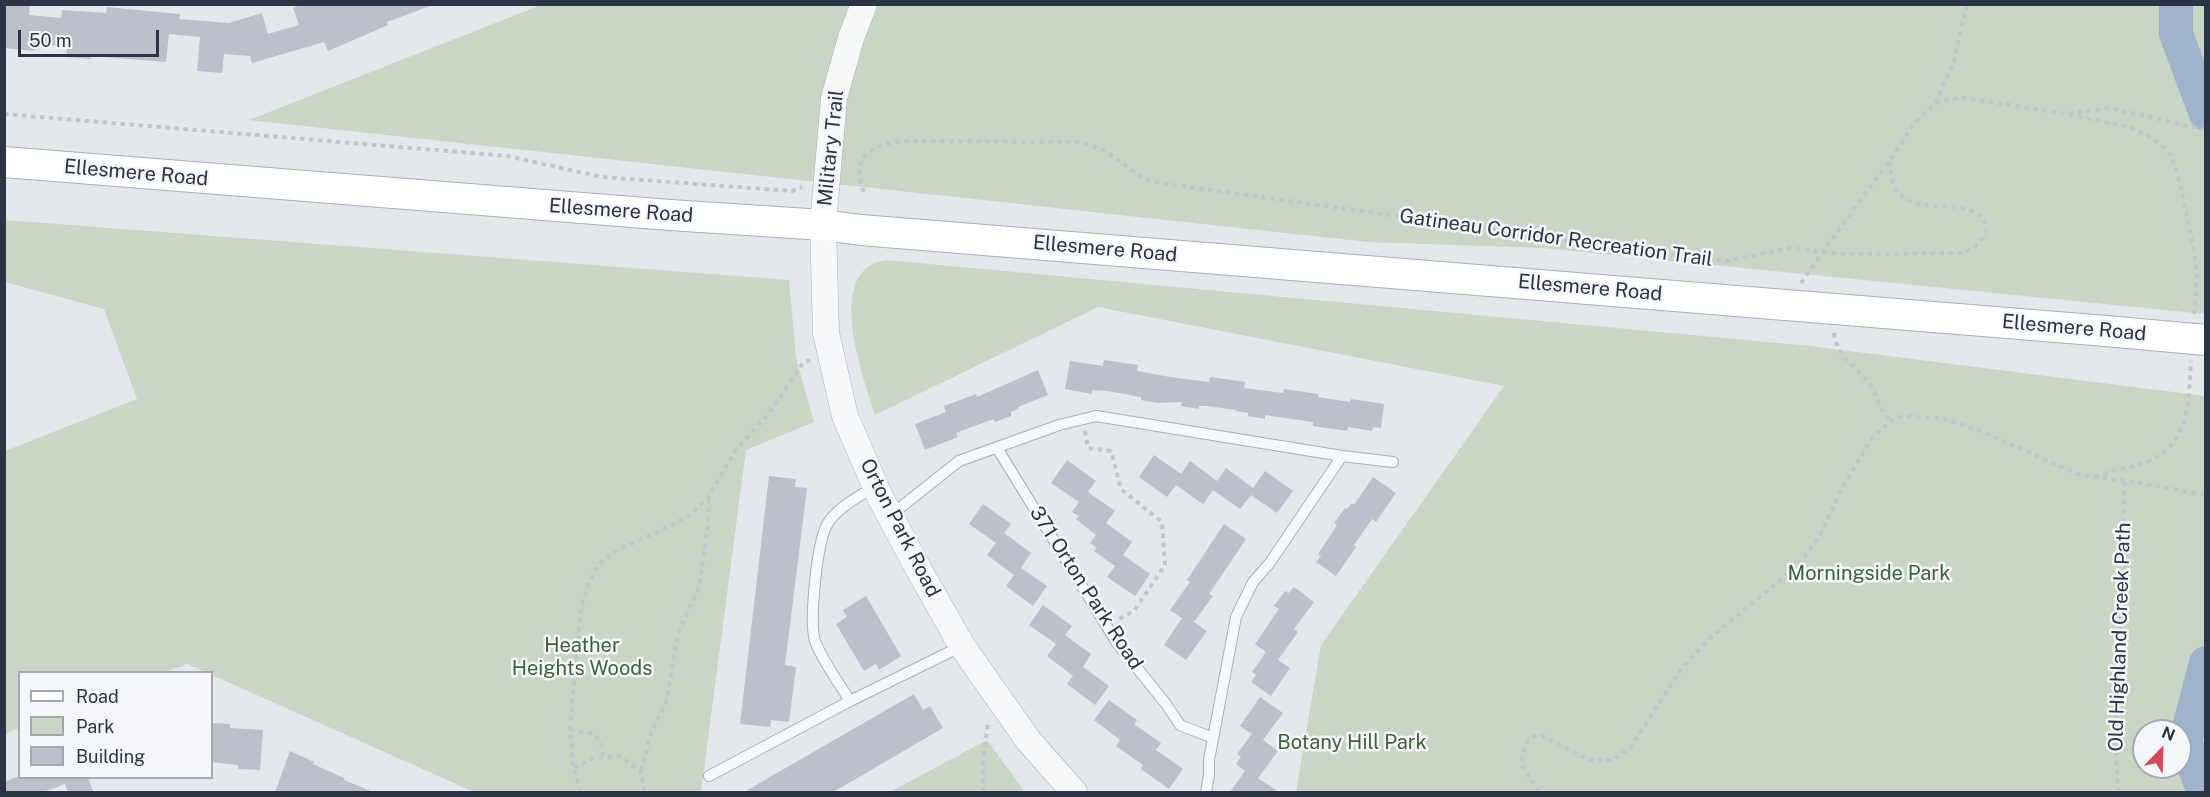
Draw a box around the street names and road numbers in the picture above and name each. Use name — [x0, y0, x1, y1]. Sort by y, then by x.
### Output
street label: Military Trail — [813, 89, 849, 207]
street label: Ellesmere Road — [63, 155, 209, 191]
street label: Ellesmere Road — [548, 194, 694, 228]
street label: Gatineau Corridor Recreation Trail — [1398, 204, 1714, 272]
street label: Ellesmere Road — [1032, 231, 1178, 267]
street label: Ellesmere Road — [1517, 270, 1663, 306]
street label: Ellesmere Road — [2001, 310, 2147, 346]
street label: Orton Park Road — [855, 455, 945, 601]
street label: 371 Orton Park Road — [1024, 502, 1148, 674]
street label: Old Highland Creek Path — [2104, 522, 2136, 752]

